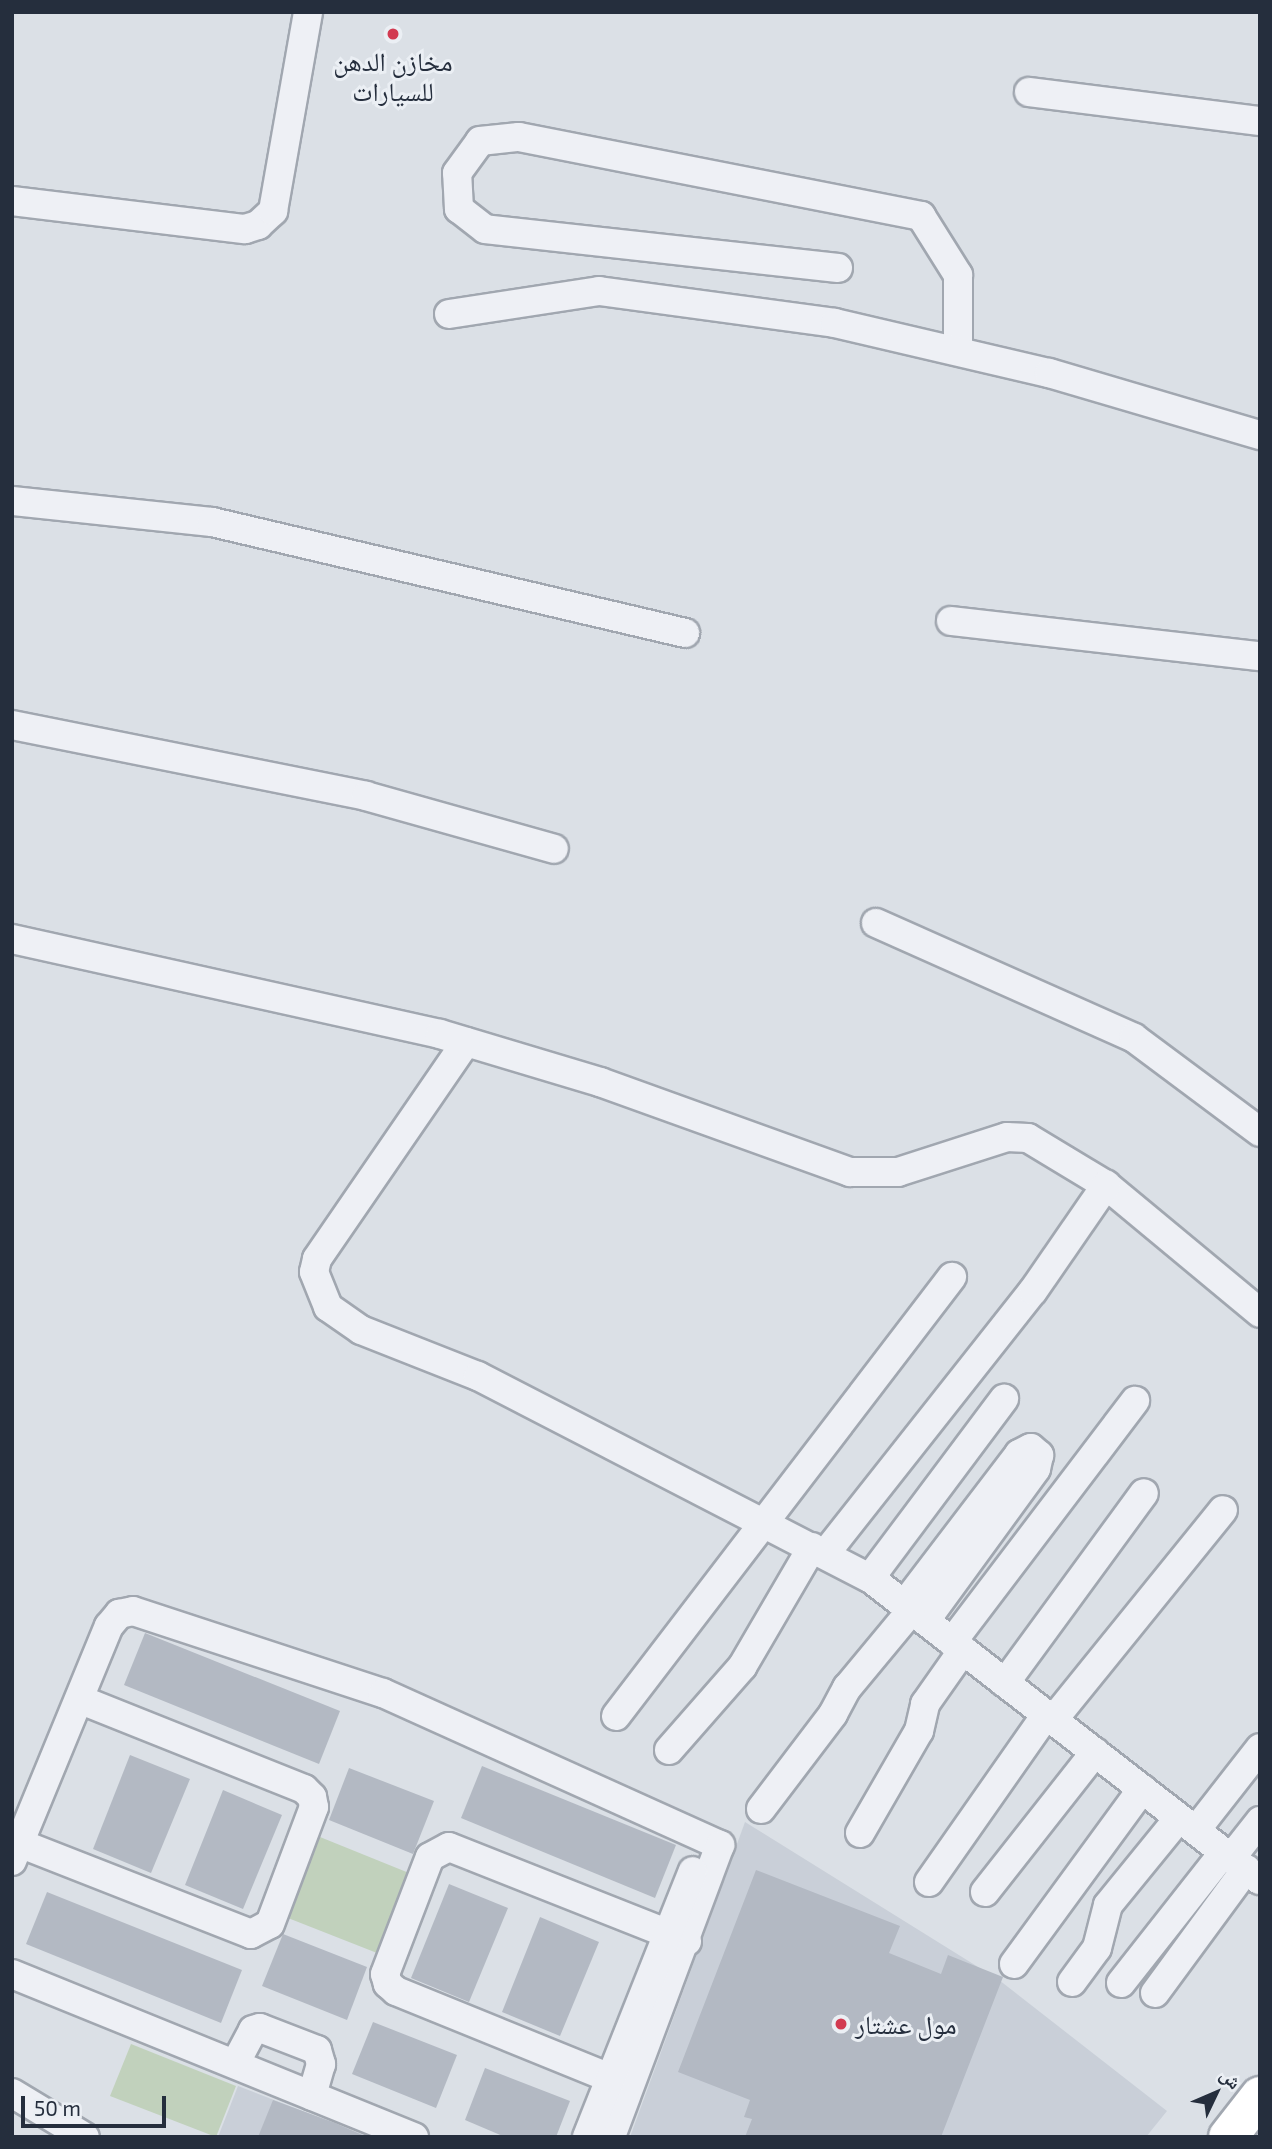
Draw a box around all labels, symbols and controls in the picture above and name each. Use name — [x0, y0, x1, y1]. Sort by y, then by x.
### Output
marker: مخازن الدهن للسيارات — [385, 26, 401, 42]
place label: مخازن الدهن للسيارات — [333, 45, 453, 106]
place label: مول عشتار — [855, 2008, 957, 2040]
marker: مول عشتار — [833, 2016, 849, 2032]
north arrow — [1181, 2058, 1251, 2128]
text: ش — [1216, 2063, 1247, 2093]
scale bar — [24, 2082, 170, 2126]
text: 50 m — [34, 2095, 81, 2120]

